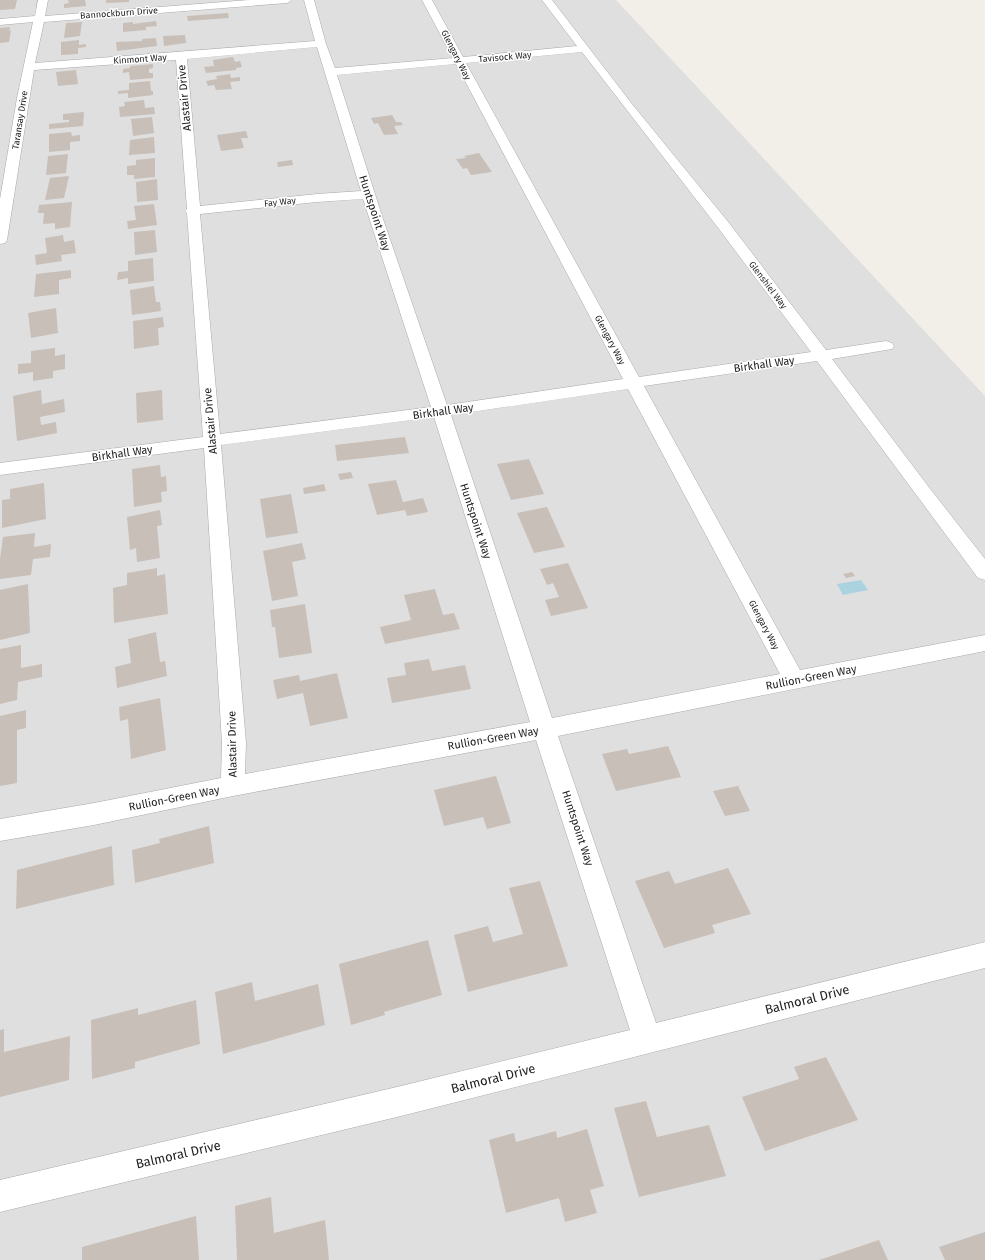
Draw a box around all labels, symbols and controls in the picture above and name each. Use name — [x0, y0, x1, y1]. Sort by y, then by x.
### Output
street label: Bannockburn Drive — [80, 5, 158, 21]
street label: Glengary Way — [439, 28, 473, 82]
street label: Tavisock Way — [478, 50, 532, 64]
street label: Kinmont Way — [113, 52, 168, 66]
street label: Alastair Drive — [175, 64, 194, 132]
street label: Taransay Drive — [10, 90, 30, 150]
street label: Huntspoint Way — [356, 174, 393, 253]
street label: Fay Way — [264, 195, 297, 209]
street label: Glenshiel Way — [747, 259, 789, 311]
street label: Glengary Way — [593, 314, 627, 367]
street label: Birkhall Way — [733, 354, 796, 375]
street label: Alastair Drive — [201, 387, 220, 455]
street label: Birkhall Way — [412, 401, 475, 422]
street label: Birkhall Way — [91, 443, 154, 464]
street label: Huntspoint Way — [457, 482, 494, 561]
street label: Glengary Way — [747, 599, 781, 652]
street label: Rullion-Green Way — [765, 662, 858, 693]
street label: Alastair Drive — [225, 711, 240, 777]
street label: Rullion-Green Way — [447, 724, 540, 753]
street label: Rullion-Green Way — [128, 783, 221, 814]
street label: Huntspoint Way — [559, 789, 596, 868]
street label: Balmoral Drive — [763, 982, 851, 1017]
street label: Balmoral Drive — [449, 1061, 537, 1096]
street label: Balmoral Drive — [134, 1137, 222, 1172]

